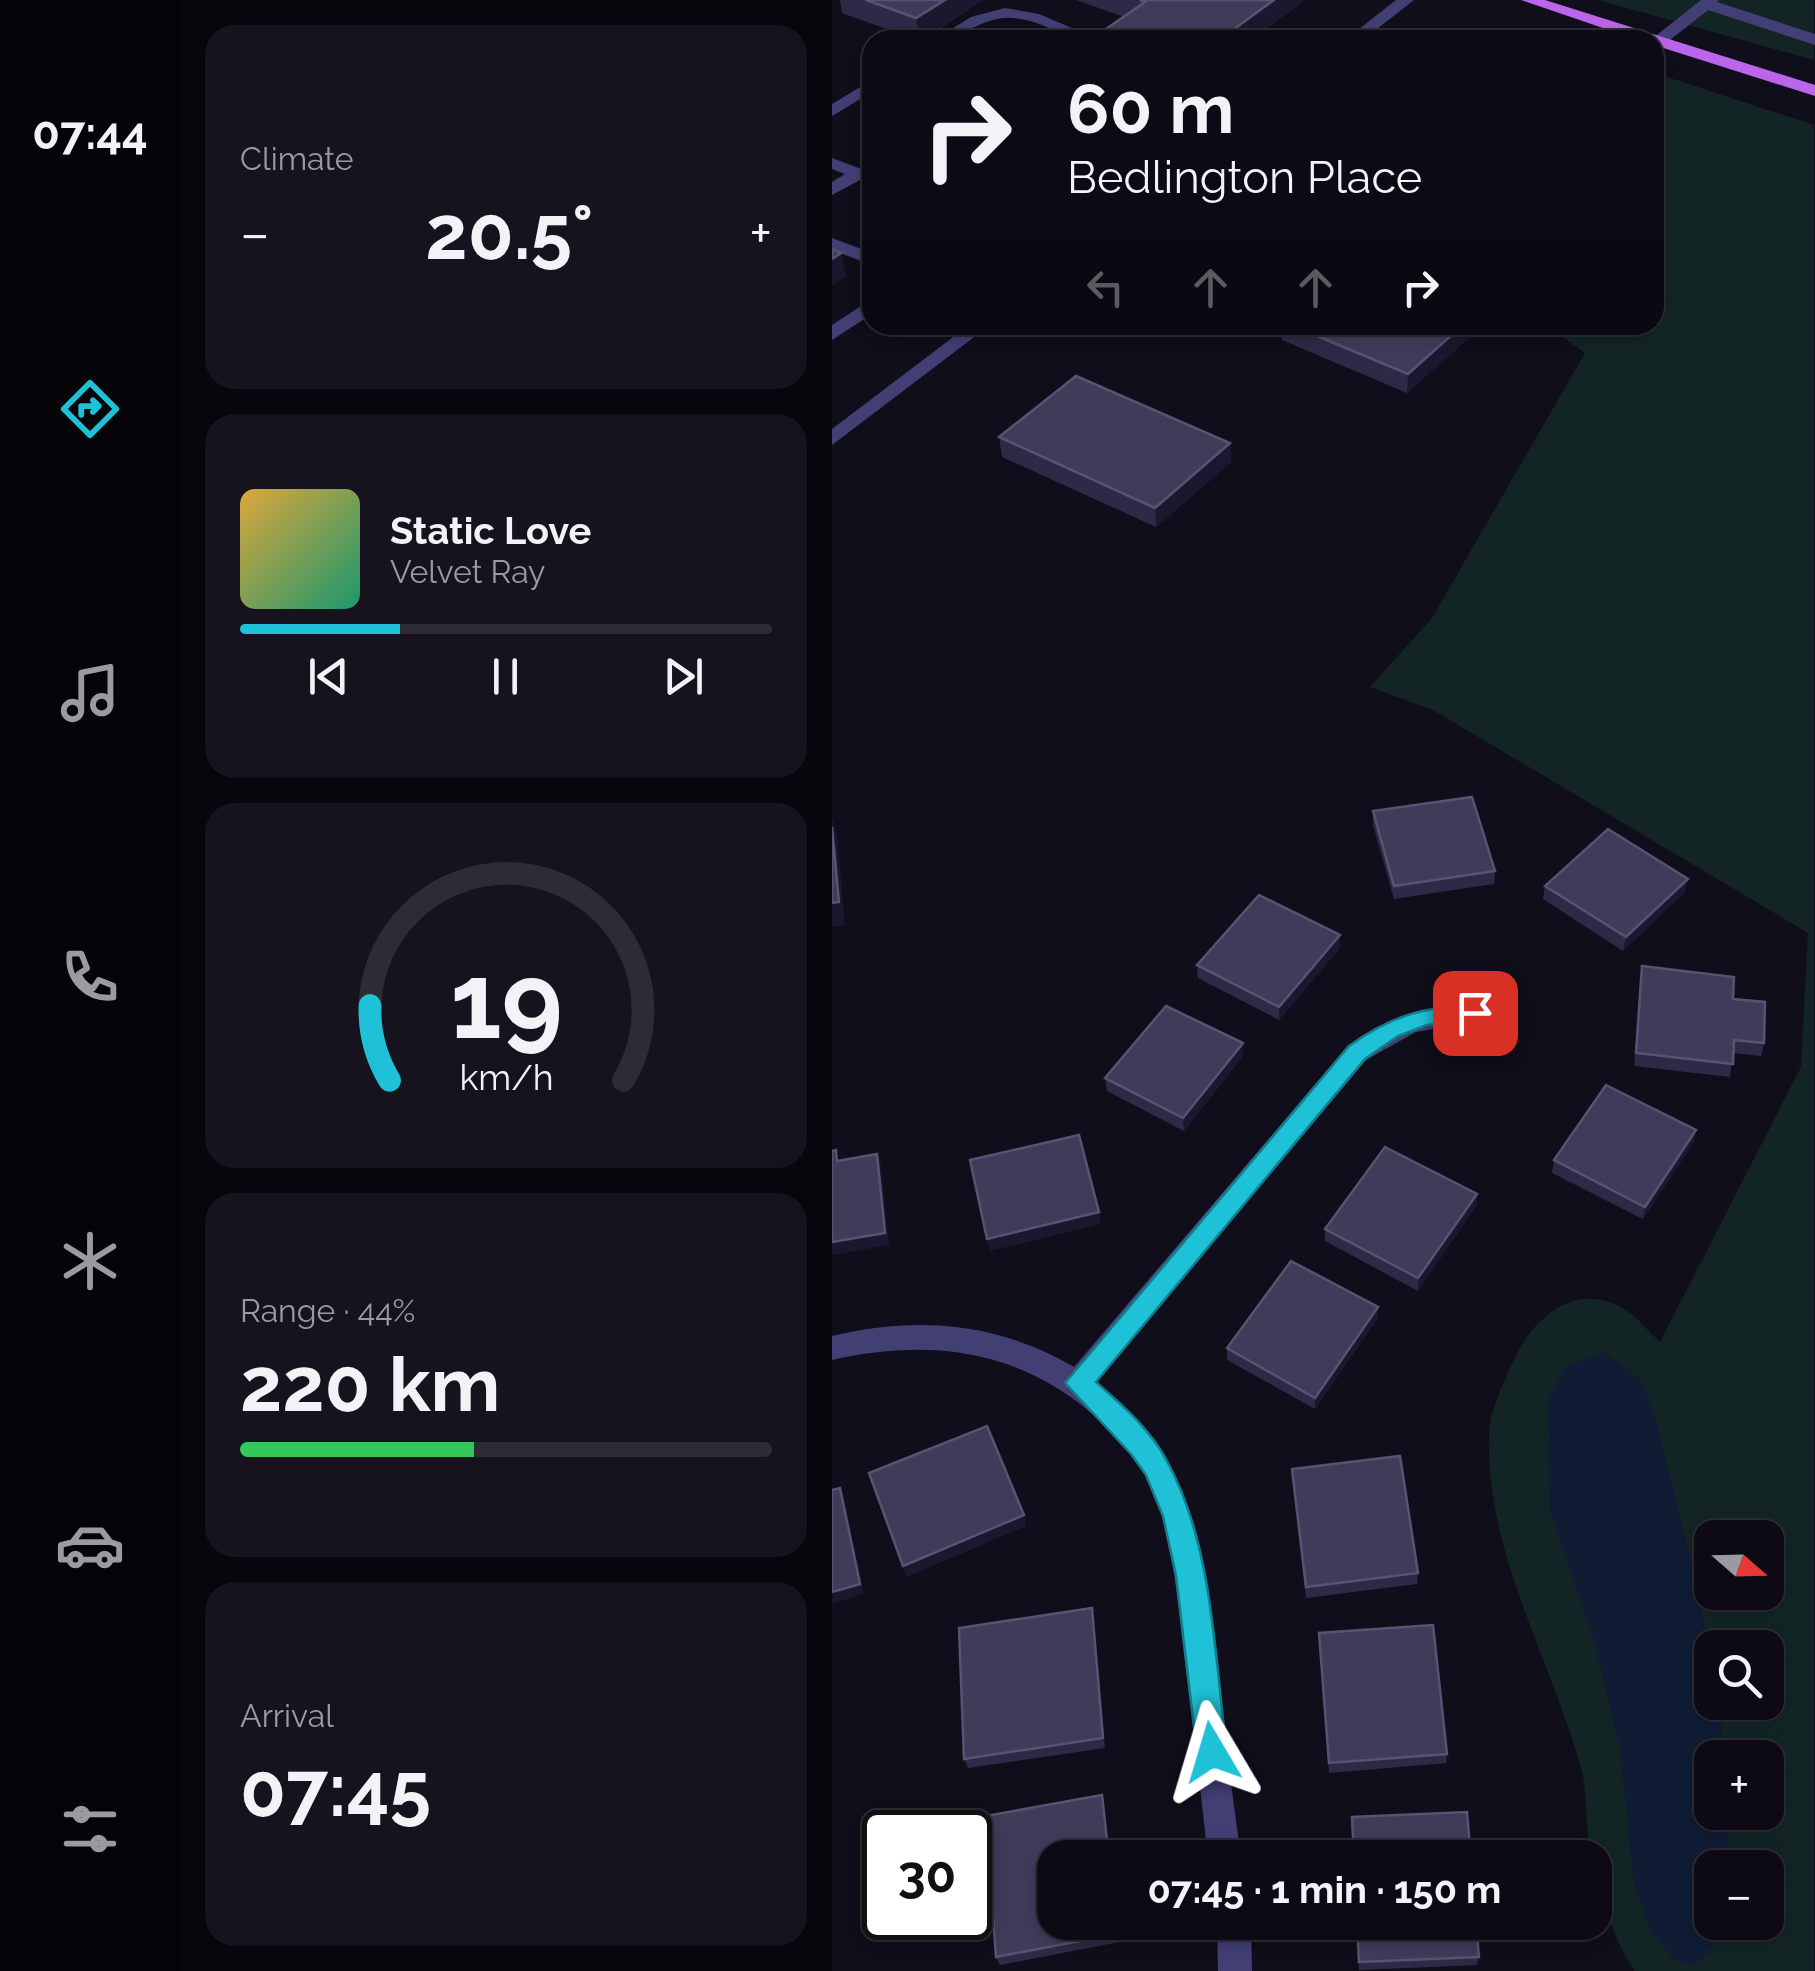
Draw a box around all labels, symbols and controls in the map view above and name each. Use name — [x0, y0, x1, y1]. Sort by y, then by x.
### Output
text: 60 m — [1067, 67, 1234, 149]
icon: right — [902, 70, 1032, 200]
text: 07:44 — [32, 107, 148, 160]
text: Climate — [240, 140, 354, 177]
text: Bedlington Place — [1067, 151, 1422, 204]
text: 20.5° — [425, 188, 593, 277]
text: − — [240, 201, 270, 266]
text: + — [749, 201, 772, 266]
icon: left — [1078, 260, 1133, 315]
icon: ahead — [1183, 260, 1238, 315]
icon: ahead — [1288, 260, 1343, 315]
icon: right — [1393, 260, 1448, 315]
icon: directions — [55, 374, 125, 444]
text: Static Love — [390, 508, 591, 553]
text: Velvet Ray — [390, 553, 545, 590]
icon: previous — [301, 649, 356, 704]
icon: pause — [478, 649, 533, 704]
icon: next — [656, 649, 711, 704]
icon: music — [55, 658, 125, 728]
text: 19 — [450, 940, 562, 1062]
icon: phone — [55, 942, 125, 1012]
pin — [1433, 971, 1518, 1056]
icon: arrive — [1448, 986, 1503, 1041]
text: km/h — [459, 1056, 553, 1098]
icon: climate — [55, 1226, 125, 1296]
text: Range · 44% — [240, 1292, 415, 1329]
text: 220 km — [240, 1340, 500, 1429]
icon: car — [55, 1510, 125, 1580]
north arrow — [1694, 1520, 1784, 1610]
map controls — [1694, 1520, 1784, 1940]
button: search — [1694, 1630, 1784, 1720]
text: Arrival — [240, 1697, 334, 1734]
position arrow — [1160, 1700, 1264, 1804]
button: + — [1694, 1740, 1784, 1830]
text: 07:45 — [240, 1745, 431, 1834]
icon: filters — [55, 1794, 125, 1864]
speed limit sign: 30 — [862, 1810, 992, 1940]
button: − — [1694, 1850, 1784, 1940]
text: 07:45 · 1 min · 150 m — [1148, 1867, 1501, 1912]

